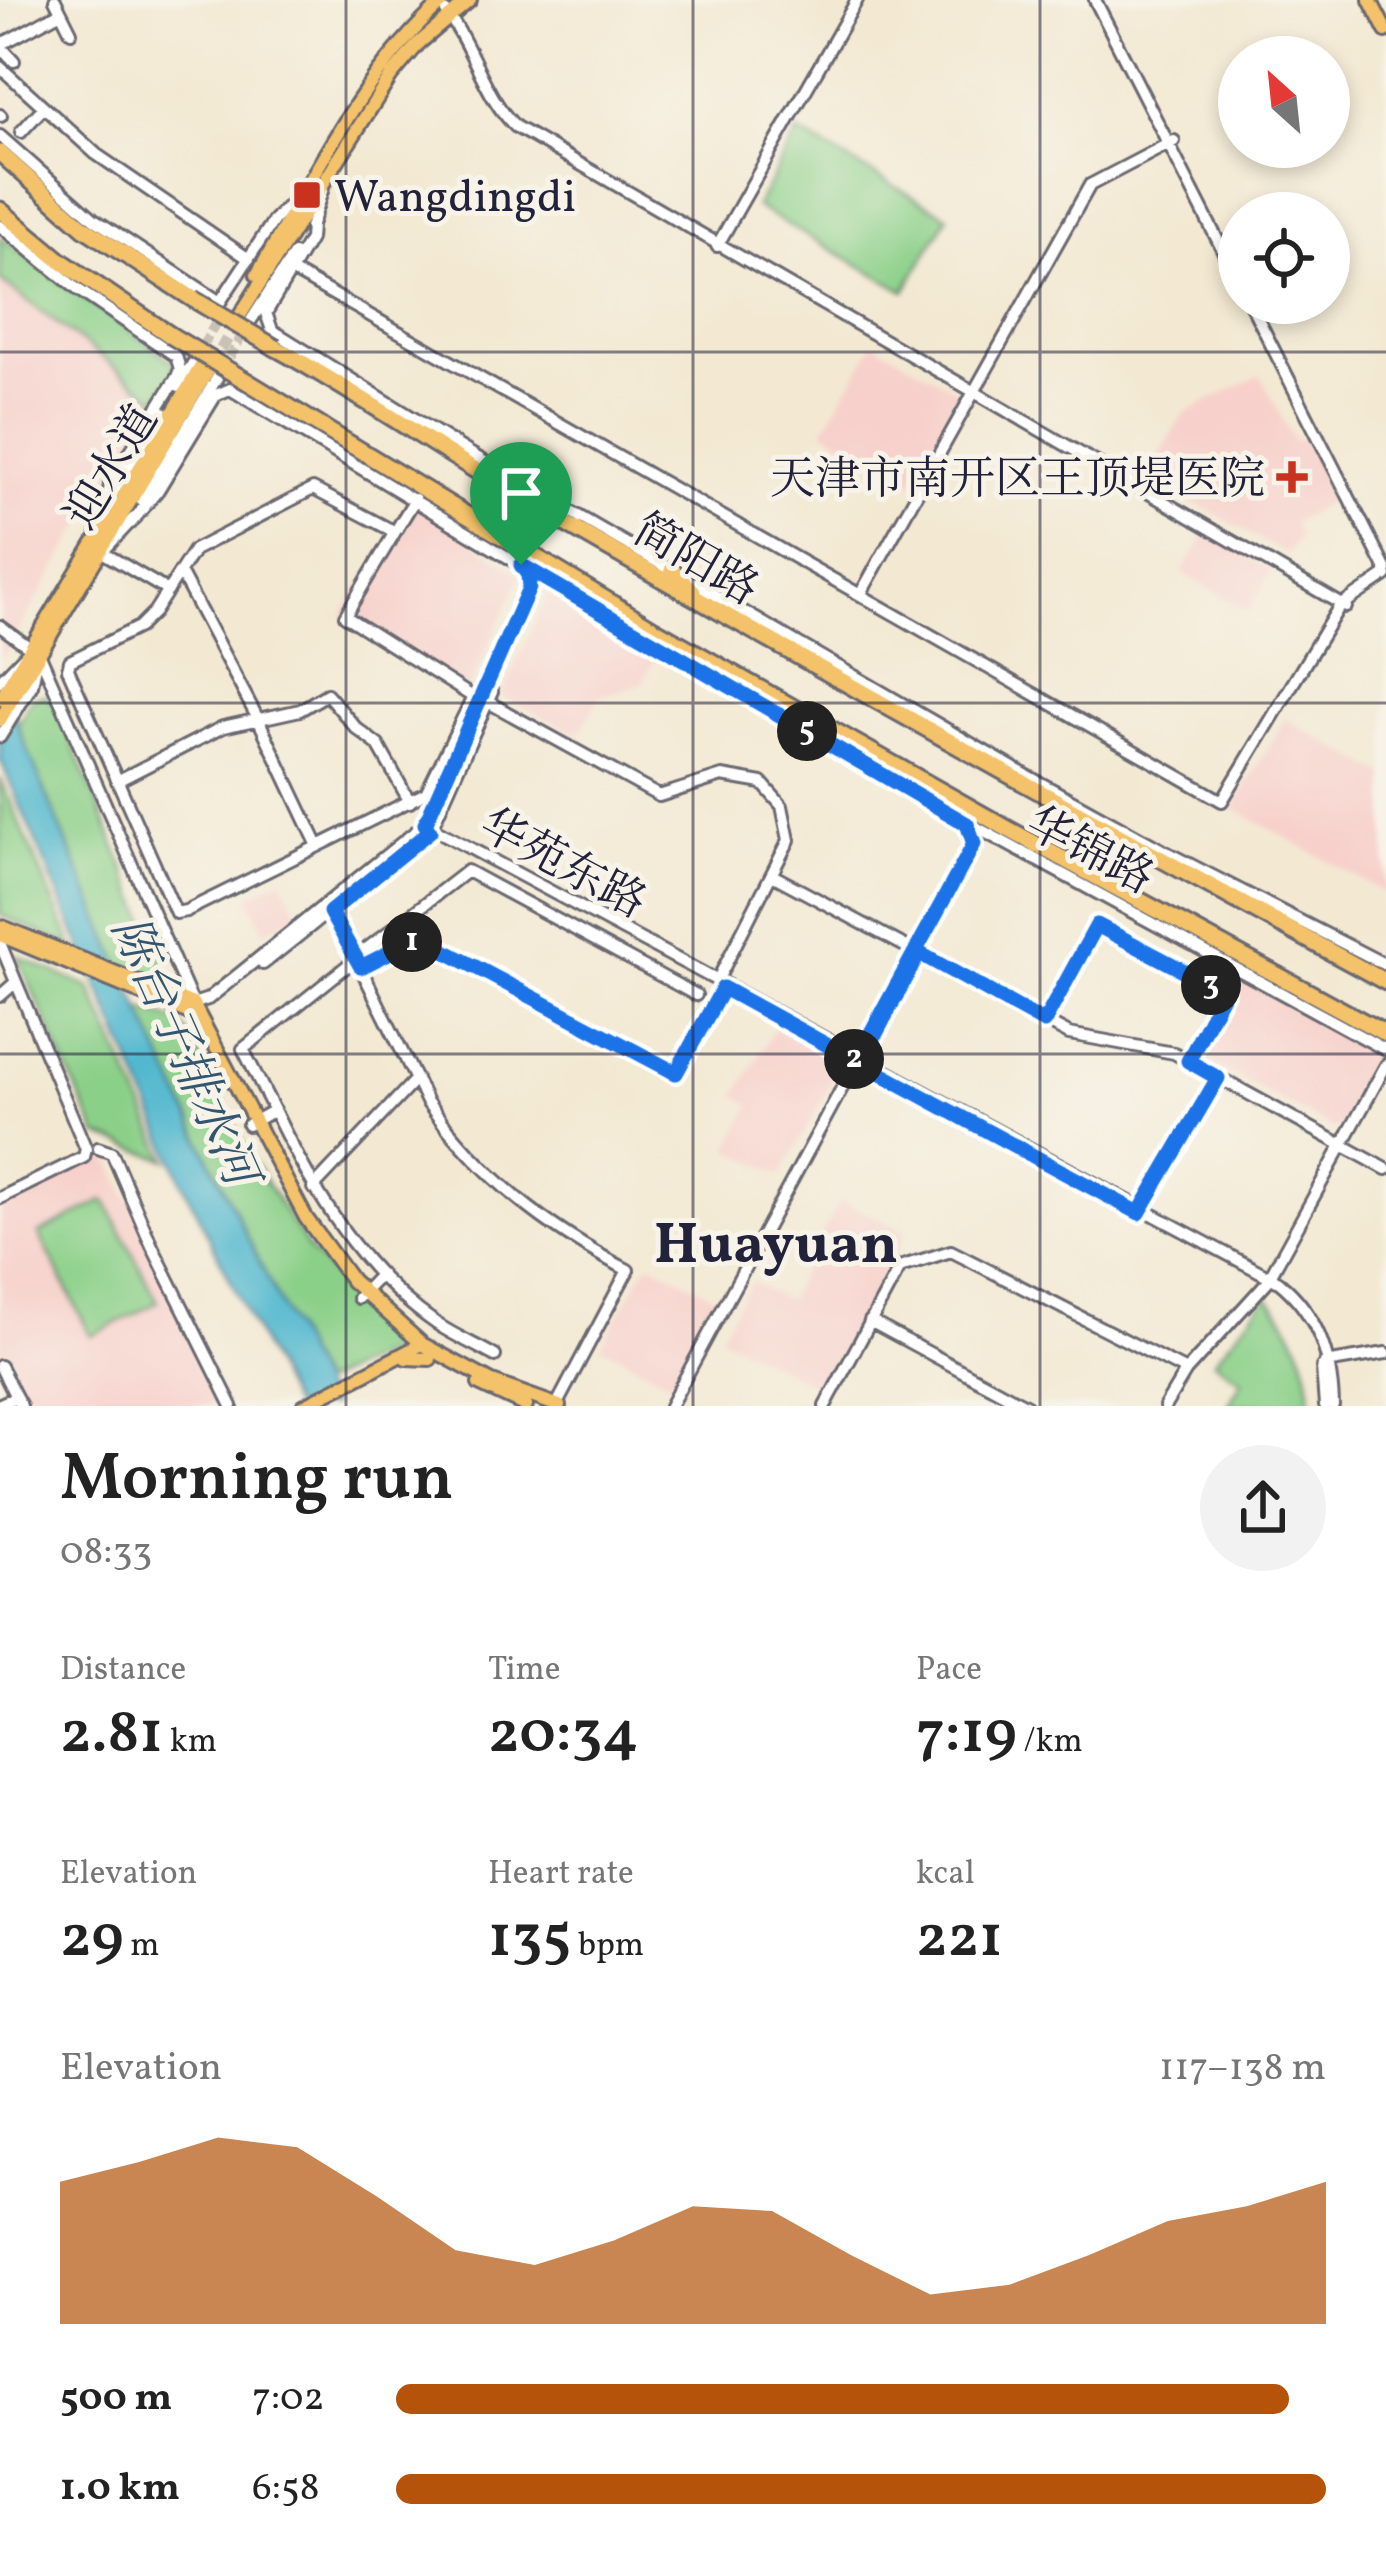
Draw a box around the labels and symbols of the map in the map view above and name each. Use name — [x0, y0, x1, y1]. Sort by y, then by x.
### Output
north arrow — [1218, 36, 1350, 168]
place label: Wangdingdi — [334, 168, 576, 231]
marker: Wangdingdi — [291, 179, 323, 211]
street label: 迎水道 — [52, 394, 176, 542]
pin — [470, 442, 572, 565]
place label: 天津市南开区王顶堤医院 — [770, 450, 1265, 513]
marker: 天津市南开区王顶堤医院 — [1276, 461, 1308, 493]
street label: 简阳路 — [621, 501, 769, 623]
pin: 5 — [777, 701, 837, 761]
street label: 华锦路 — [1015, 794, 1163, 912]
street label: 华苑东路 — [468, 796, 656, 936]
water label: 陈台子排水河 — [93, 907, 274, 1204]
pin: 1 — [382, 912, 442, 972]
pin: 3 — [1181, 955, 1241, 1015]
pin: 2 — [824, 1029, 884, 1089]
district label: Huayuan — [654, 1208, 898, 1287]

